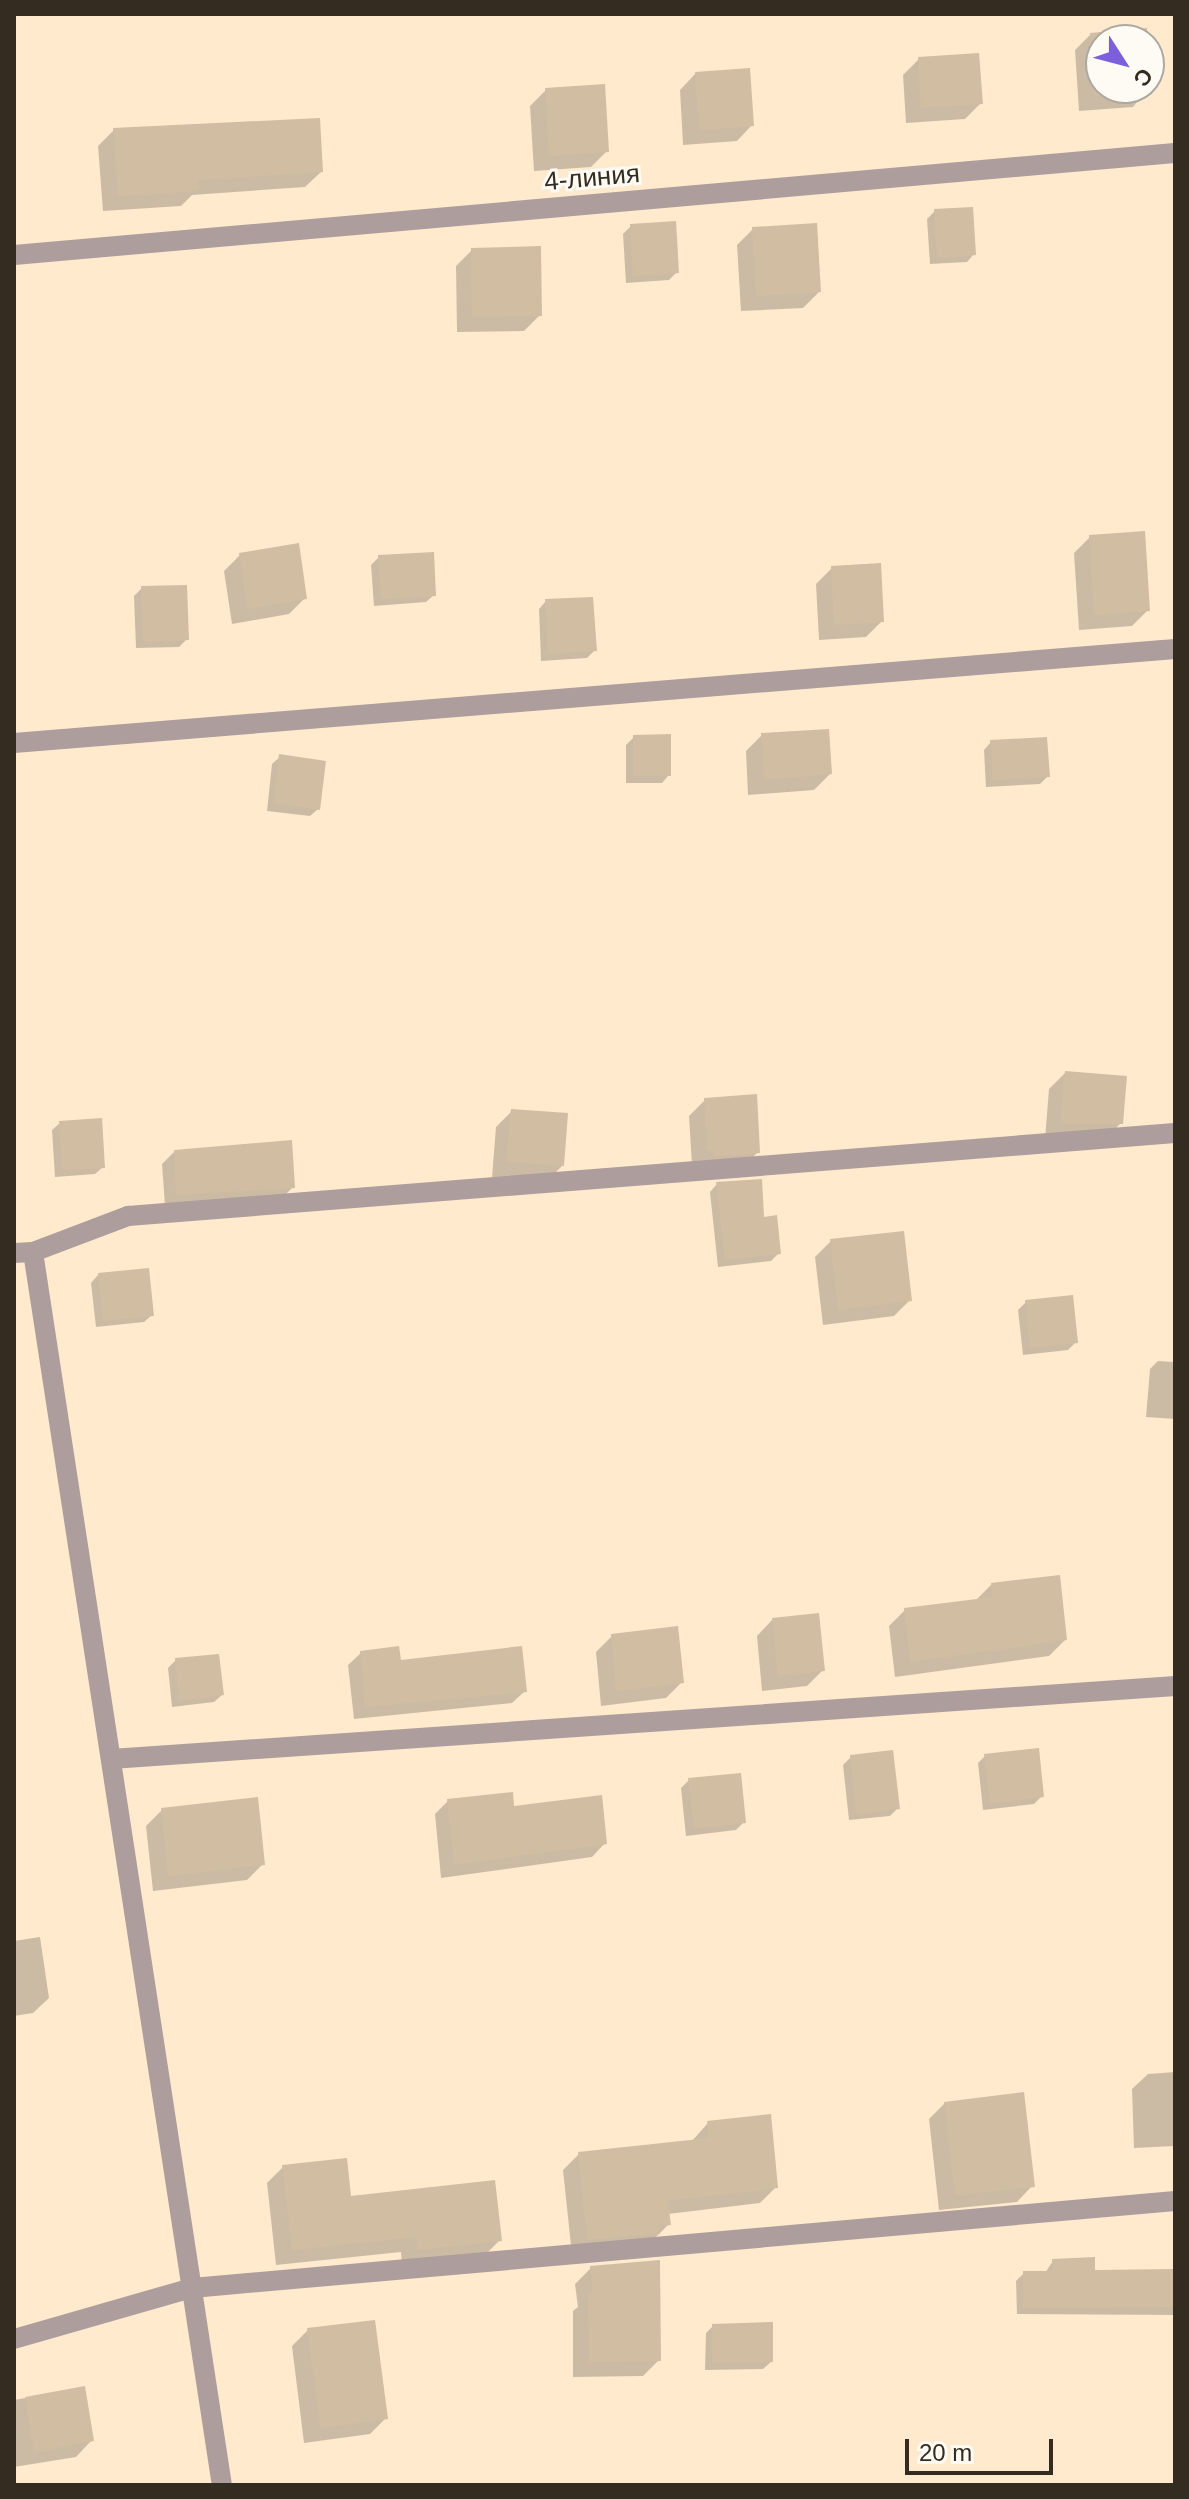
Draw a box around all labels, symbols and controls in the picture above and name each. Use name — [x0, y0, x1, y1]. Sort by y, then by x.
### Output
north arrow — [1085, 24, 1165, 104]
text: С — [1128, 63, 1158, 91]
street label: 4-линия — [543, 158, 641, 198]
scale bar — [909, 2423, 1057, 2473]
text: 20 m — [919, 2439, 972, 2466]

